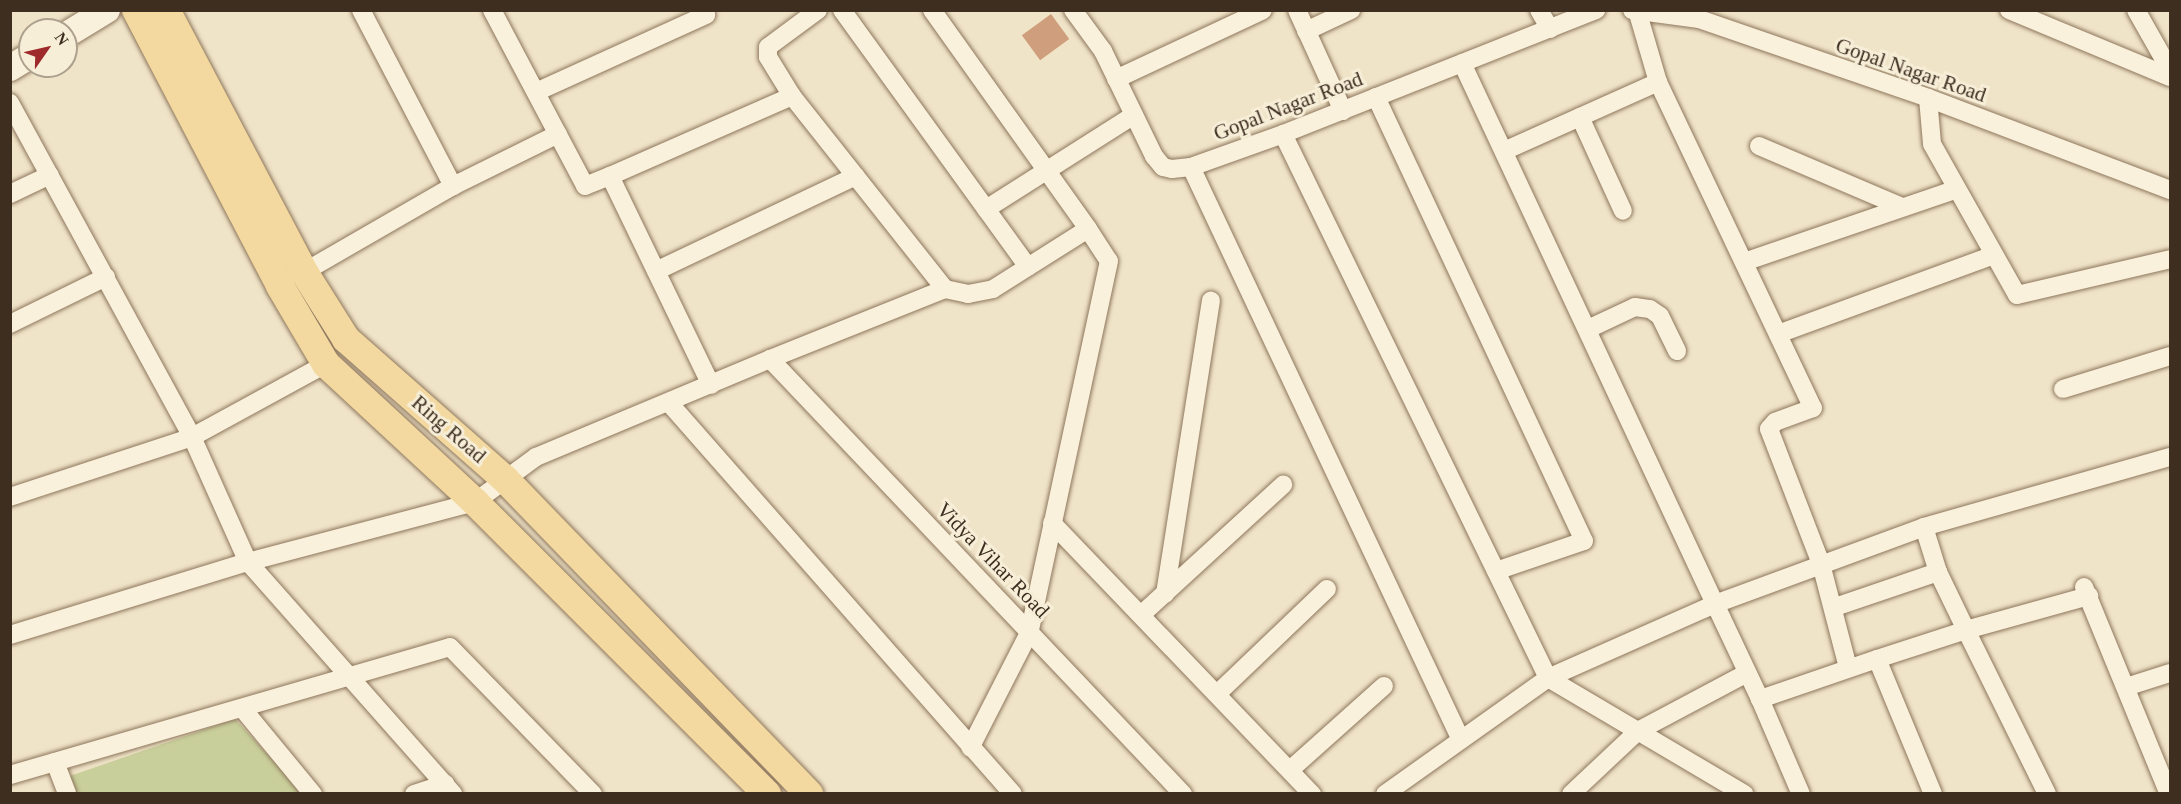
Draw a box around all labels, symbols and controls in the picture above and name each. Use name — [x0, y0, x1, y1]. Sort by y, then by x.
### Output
north arrow — [18, 18, 78, 78]
text: N — [51, 29, 72, 48]
street label: Gopal Nagar Road — [1832, 32, 1990, 108]
street label: Gopal Nagar Road — [1210, 66, 1366, 146]
street label: Ring Road — [407, 390, 491, 468]
street label: Vidya Vihar Road — [931, 497, 1055, 623]

